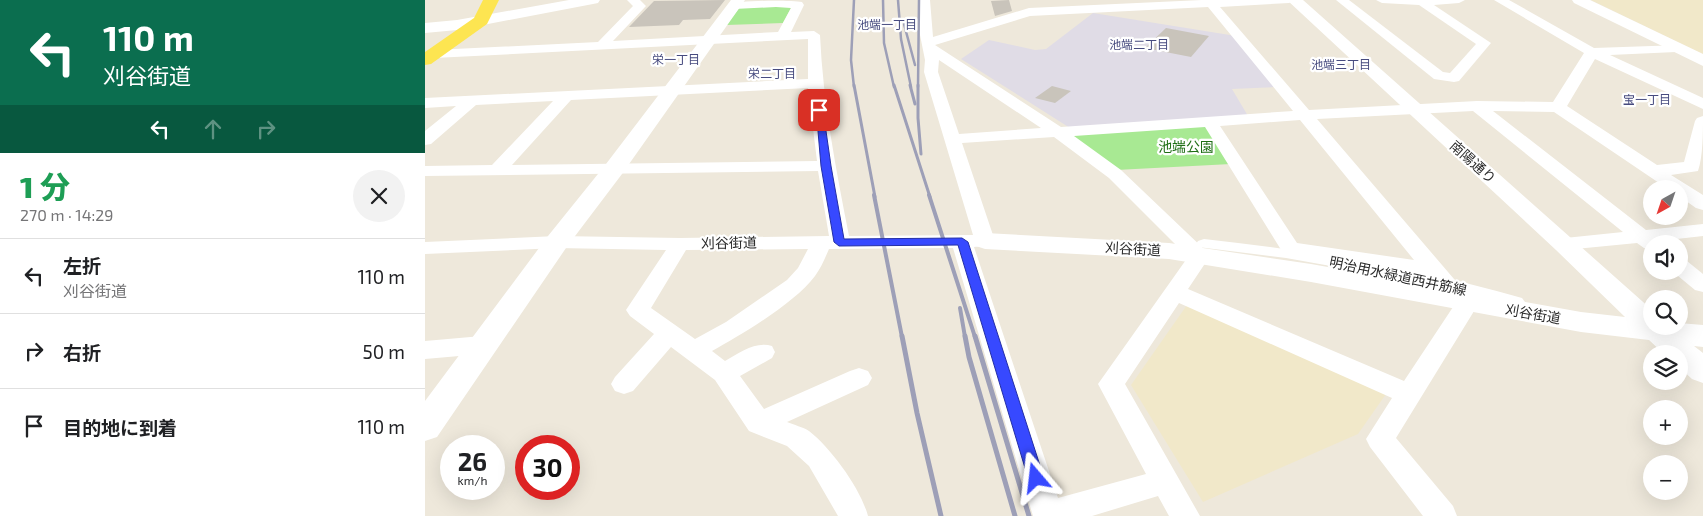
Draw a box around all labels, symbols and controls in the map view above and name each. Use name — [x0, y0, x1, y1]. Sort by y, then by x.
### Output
text: 110 m — [103, 16, 194, 58]
district label: 池端一丁目 — [857, 17, 917, 31]
icon: left — [20, 20, 85, 85]
district label: 池端二丁目 — [1109, 37, 1169, 51]
district label: 栄一丁目 — [652, 52, 700, 66]
district label: 池端三丁目 — [1311, 57, 1371, 71]
text: 刈谷街道 — [103, 62, 191, 88]
district label: 栄二丁目 — [748, 66, 796, 80]
pin — [798, 89, 840, 131]
district label: 宝一丁目 — [1623, 92, 1671, 106]
icon: arrive — [805, 96, 833, 124]
icon: left — [146, 115, 174, 143]
icon: ahead — [199, 115, 227, 143]
icon: right — [252, 115, 280, 143]
street label: 南陽通り — [1447, 137, 1500, 187]
park label: 池端公園 — [1158, 138, 1214, 155]
text: 1 分 — [20, 168, 70, 204]
button: close — [353, 170, 405, 222]
north arrow — [1643, 180, 1687, 225]
map controls — [1643, 180, 1688, 500]
text: 270 m · 14:29 — [20, 205, 113, 224]
street label: 刈谷街道 — [701, 234, 757, 251]
button: sound — [1643, 235, 1688, 280]
street label: 刈谷街道 — [1105, 239, 1161, 258]
street label: 明治用水緑道西井筋線 — [1328, 253, 1468, 298]
text: 左折 — [63, 254, 101, 277]
icon: left — [20, 262, 48, 290]
text: 110 m — [358, 265, 405, 288]
text: 刈谷街道 — [63, 281, 127, 300]
button: search — [1643, 290, 1688, 335]
street label: 刈谷街道 — [1504, 300, 1562, 327]
icon: right — [20, 337, 48, 365]
text: 50 m — [362, 340, 405, 363]
text: 右折 — [63, 341, 101, 364]
button: layers — [1643, 345, 1688, 390]
button: + — [1643, 400, 1688, 445]
icon: arrive — [20, 412, 48, 440]
text: 110 m — [358, 415, 405, 438]
text: 目的地に到着 — [63, 416, 177, 439]
speed limit sign: 30 — [515, 435, 580, 500]
text: 26 — [458, 446, 487, 476]
position arrow — [1009, 451, 1061, 503]
button: − — [1643, 455, 1688, 500]
text: km/h — [458, 473, 487, 487]

